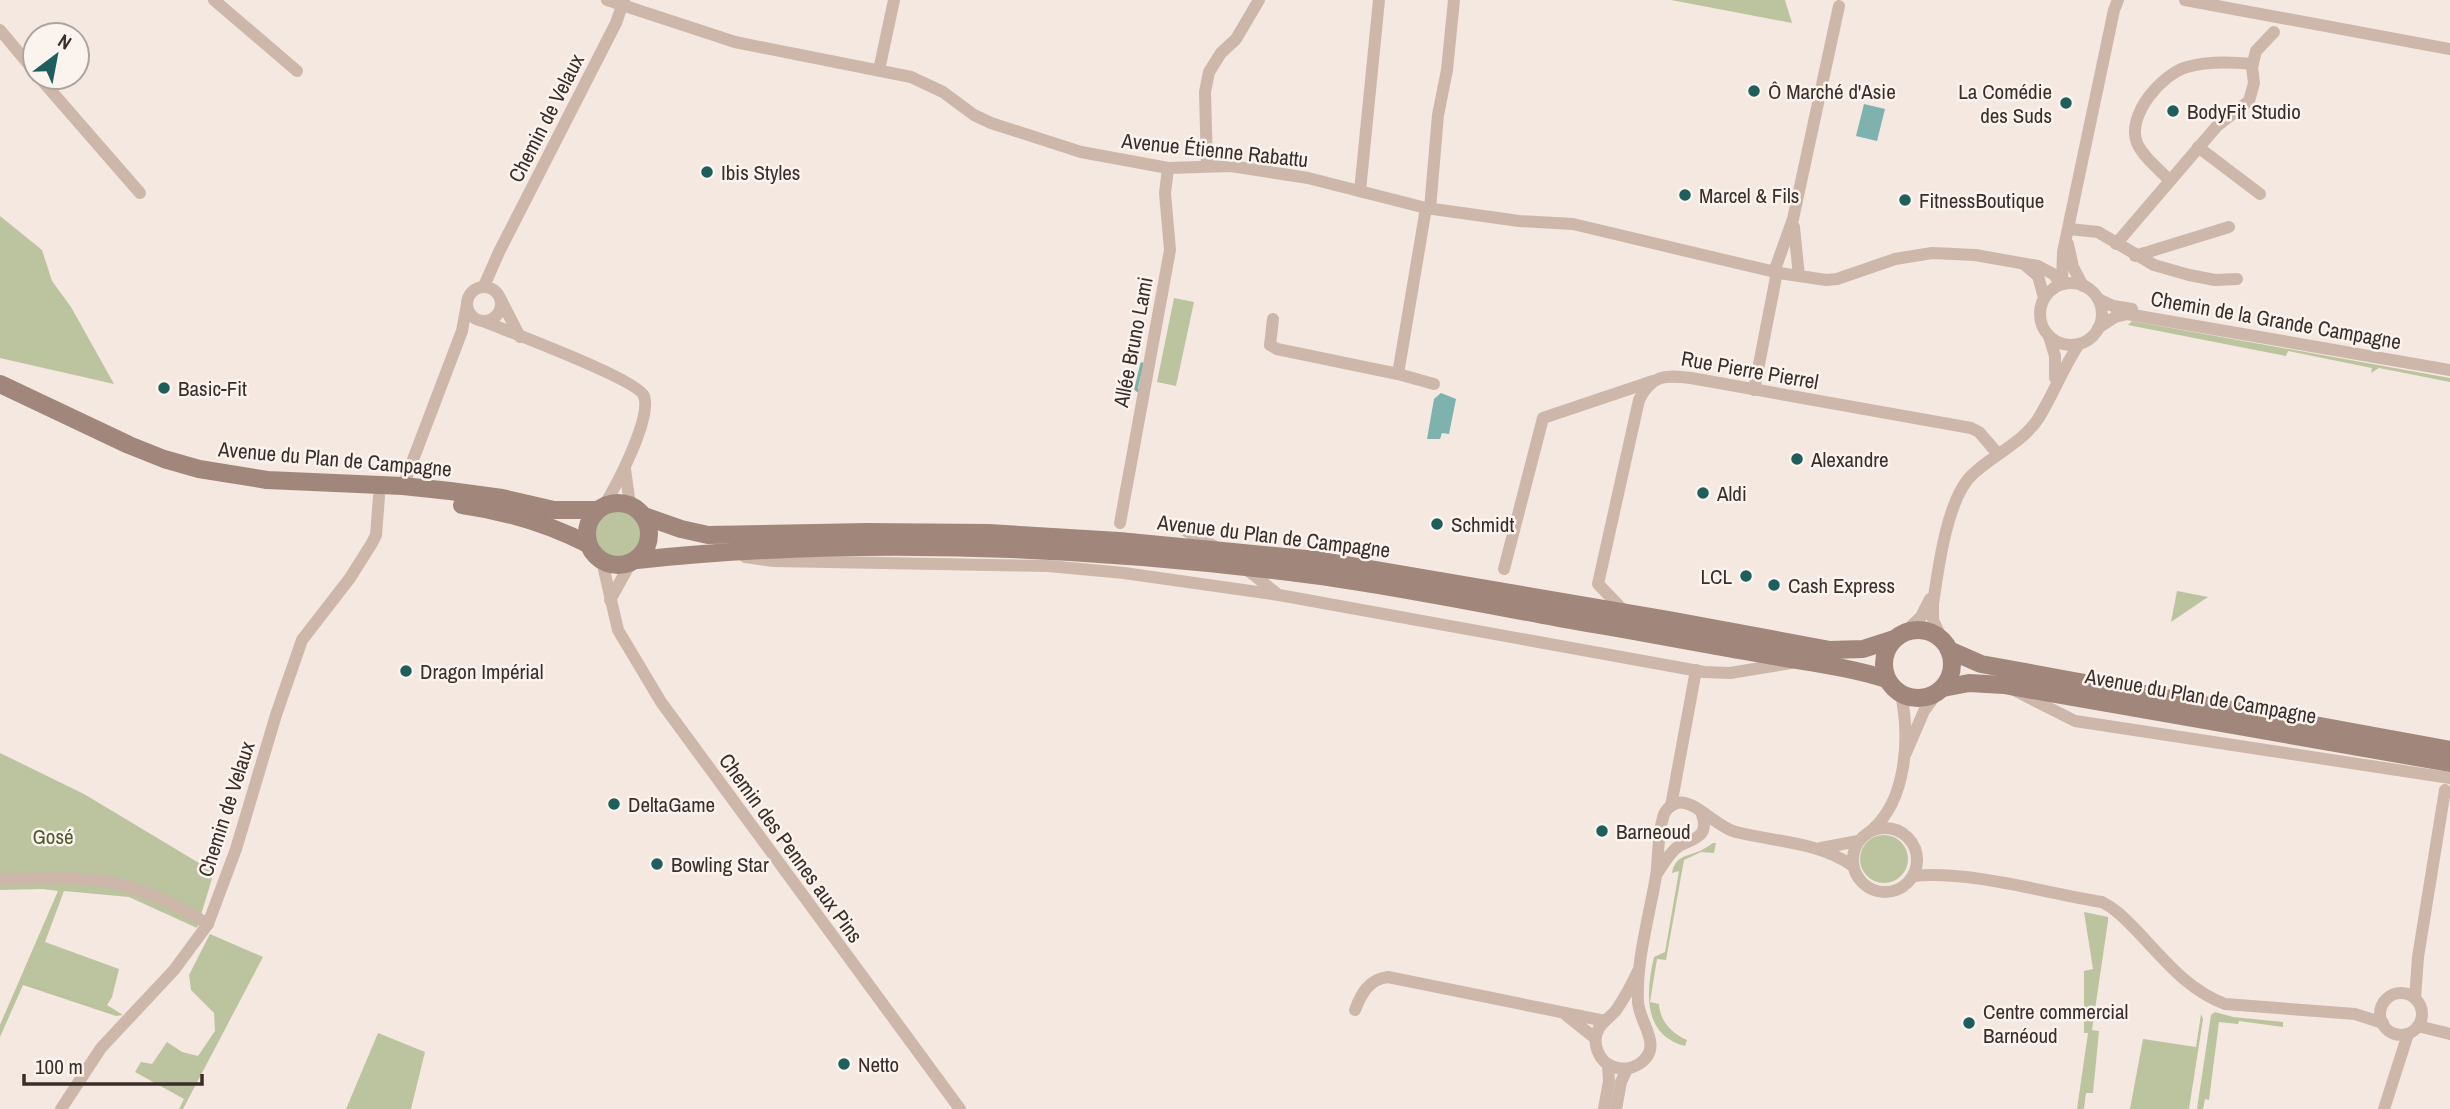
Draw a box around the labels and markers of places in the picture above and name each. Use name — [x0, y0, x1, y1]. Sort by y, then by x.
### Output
place label: Ô Marché d'Asie — [1768, 77, 1896, 106]
place label: La Comédie des Suds — [1958, 77, 2052, 130]
marker: Ô Marché d'Asie — [1746, 83, 1762, 99]
marker: La Comédie des Suds — [2058, 95, 2074, 111]
place label: BodyFit Studio — [2187, 97, 2301, 126]
marker: BodyFit Studio — [2165, 103, 2181, 119]
place label: Ibis Styles — [721, 158, 800, 187]
marker: Ibis Styles — [699, 164, 715, 180]
place label: Marcel & Fils — [1699, 181, 1799, 210]
place label: FitnessBoutique — [1919, 186, 2044, 215]
marker: Marcel & Fils — [1677, 187, 1693, 203]
marker: FitnessBoutique — [1897, 192, 1913, 208]
place label: Basic-Fit — [178, 374, 247, 403]
marker: Basic-Fit — [156, 380, 172, 396]
place label: Alexandre — [1810, 445, 1889, 474]
marker: Alexandre — [1789, 451, 1805, 467]
place label: Aldi — [1716, 479, 1747, 508]
marker: Aldi — [1695, 485, 1711, 501]
place label: Schmidt — [1451, 510, 1514, 539]
marker: Schmidt — [1429, 516, 1445, 532]
place label: LCL — [1700, 562, 1732, 591]
marker: LCL — [1738, 568, 1754, 584]
place label: Cash Express — [1788, 571, 1895, 600]
marker: Cash Express — [1766, 577, 1782, 593]
place label: Dragon Impérial — [420, 657, 543, 686]
marker: Dragon Impérial — [398, 663, 414, 679]
place label: DeltaGame — [628, 790, 715, 819]
marker: DeltaGame — [606, 796, 622, 812]
place label: Barneoud — [1616, 817, 1691, 846]
marker: Barneoud — [1594, 823, 1610, 839]
place label: Bowling Star — [671, 850, 769, 879]
marker: Bowling Star — [649, 856, 665, 872]
place label: Centre commercial Barnéoud — [1983, 997, 2128, 1050]
marker: Centre commercial Barnéoud — [1961, 1015, 1977, 1031]
place label: Netto — [858, 1050, 899, 1079]
marker: Netto — [836, 1056, 852, 1072]

